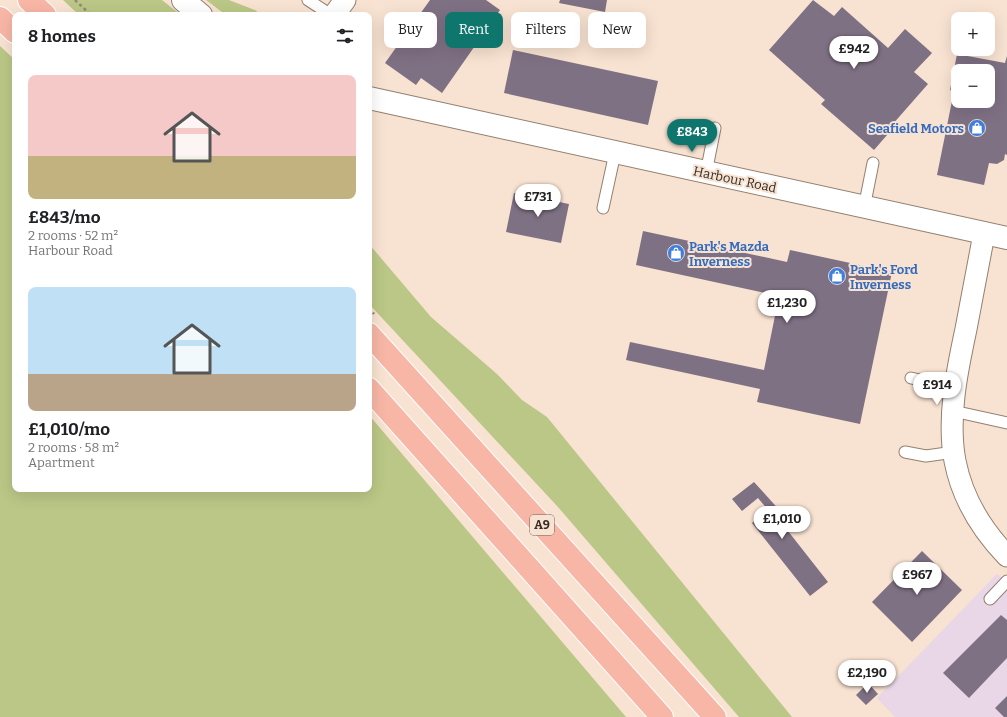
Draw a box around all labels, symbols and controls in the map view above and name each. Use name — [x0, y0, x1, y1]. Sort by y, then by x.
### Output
chip: Buy — [384, 12, 437, 48]
chip: Rent — [445, 12, 503, 48]
chip: Filters — [511, 12, 580, 48]
chip: New — [588, 12, 646, 48]
map controls — [951, 12, 995, 108]
button: + — [951, 12, 995, 56]
icon: filters — [334, 25, 356, 47]
text: 8 homes — [28, 26, 96, 47]
pin: £942 — [830, 36, 878, 70]
text: £942 — [838, 41, 870, 56]
button: − — [951, 64, 995, 108]
icon: home — [156, 101, 228, 173]
shop icon: Seafield Motors — [967, 118, 987, 138]
pin: £843 — [668, 119, 716, 153]
place label: Seafield Motors — [868, 121, 964, 136]
text: £843 — [676, 124, 708, 139]
street label: Harbour Road — [692, 163, 778, 196]
pin: £731 — [514, 184, 562, 218]
text: £731 — [524, 189, 552, 204]
text: £843/mo — [28, 207, 101, 228]
text: 2 rooms · 52 m² — [28, 228, 118, 243]
place label: Park's Mazda Inverness — [689, 239, 770, 269]
text: Harbour Road — [28, 243, 113, 258]
shop icon: Park's Mazda Inverness — [666, 243, 686, 263]
place label: Park's Ford Inverness — [850, 262, 918, 292]
shop icon: Park's Ford Inverness — [827, 266, 847, 286]
pin: £1,230 — [754, 290, 820, 324]
text: £1,230 — [767, 295, 807, 310]
icon: home — [156, 313, 228, 385]
pin: £914 — [913, 372, 961, 406]
text: £914 — [922, 377, 952, 392]
text: £1,010/mo — [28, 419, 110, 440]
text: 2 rooms · 58 m² — [28, 440, 119, 455]
text: Apartment — [28, 455, 95, 470]
pin: £1,010 — [749, 506, 815, 540]
text: £1,010 — [763, 511, 801, 526]
road number: A9 — [530, 515, 554, 535]
pin: £967 — [893, 562, 941, 596]
text: £967 — [902, 567, 932, 582]
pin: £2,190 — [834, 660, 900, 694]
text: £2,190 — [847, 665, 887, 680]

